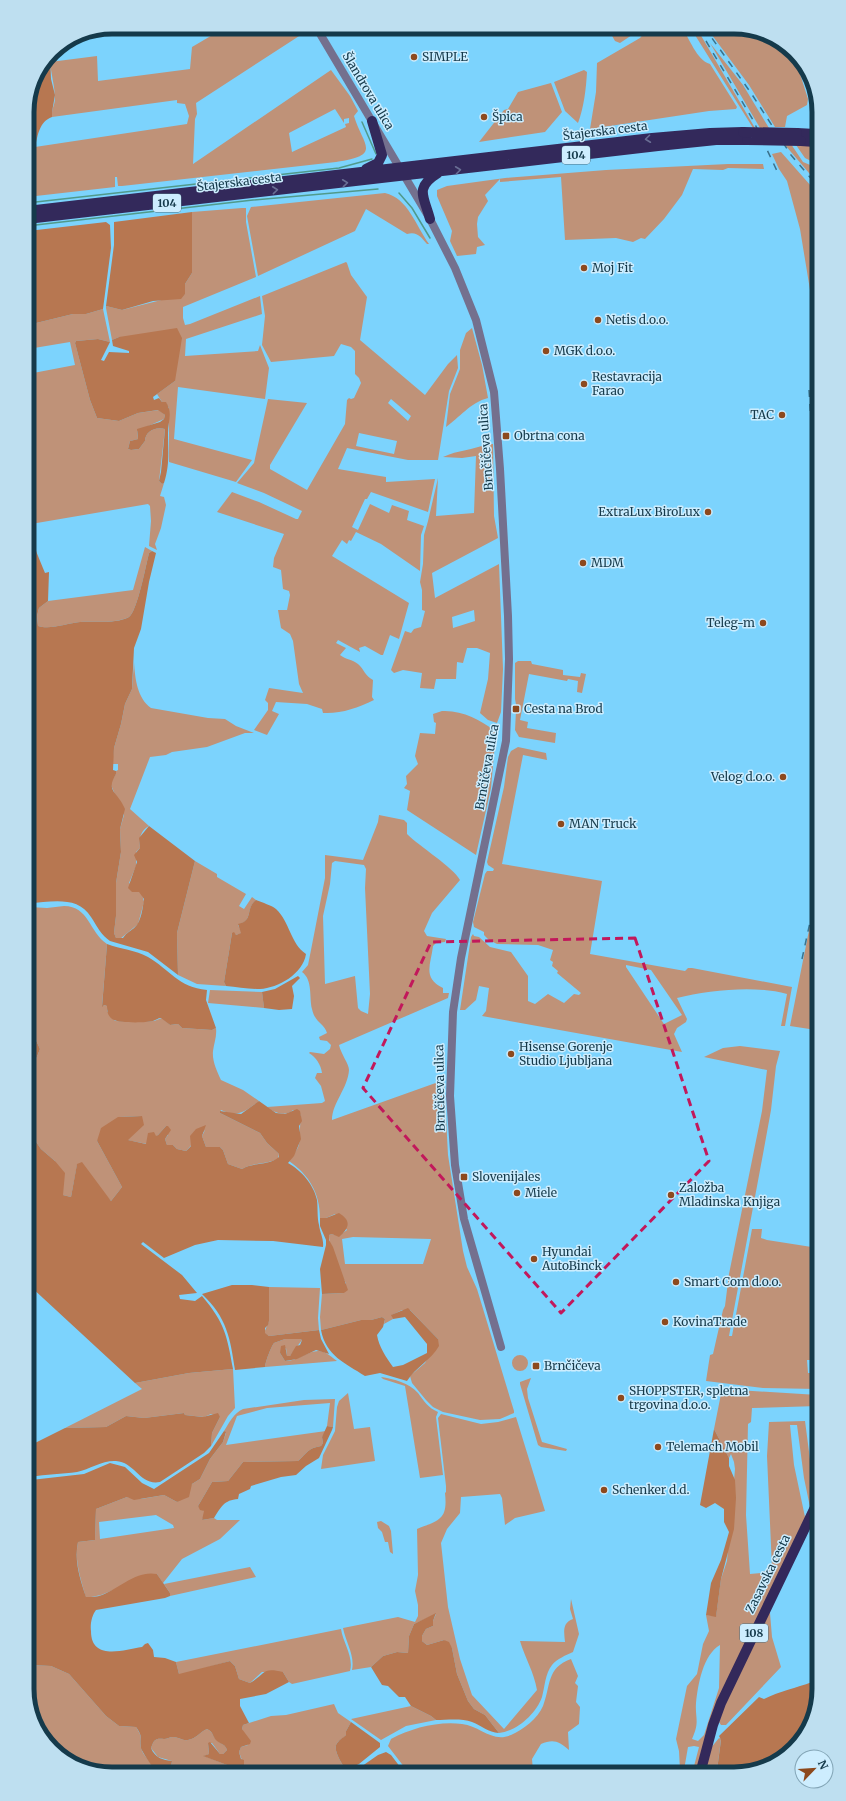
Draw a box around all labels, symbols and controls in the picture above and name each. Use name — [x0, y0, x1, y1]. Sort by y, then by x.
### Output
street label: Šlandrova ulica — [339, 49, 399, 133]
place label: SIMPLE — [422, 49, 468, 64]
marker: SIMPLE — [409, 52, 419, 62]
place label: Špica — [492, 108, 523, 124]
marker: Špica — [479, 112, 489, 122]
street label: Štajerska cesta — [562, 117, 649, 143]
one-way arrow — [645, 134, 651, 143]
road number: 104 — [562, 146, 590, 164]
one-way arrow — [455, 166, 461, 175]
street label: Štajerska cesta — [196, 168, 283, 194]
one-way arrow — [342, 178, 348, 187]
one-way arrow — [272, 186, 278, 195]
road number: 104 — [153, 194, 181, 212]
place label: Moj Fit — [592, 260, 633, 275]
marker: Moj Fit — [579, 263, 589, 273]
place label: Netis d.o.o. — [606, 312, 668, 327]
marker: Netis d.o.o. — [593, 315, 603, 325]
place label: MGK d.o.o. — [554, 343, 615, 358]
marker: MGK d.o.o. — [541, 346, 551, 356]
place label: Restavracija Farao — [592, 369, 662, 398]
marker: Restavracija Farao — [579, 379, 589, 389]
street label: Brnčičeva ulica — [475, 403, 496, 491]
place label: TAC — [750, 407, 774, 422]
marker: TAC — [777, 410, 787, 420]
place label: Obrtna cona — [514, 428, 585, 443]
marker: Obrtna cona — [501, 431, 511, 441]
place label: ExtraLux BiroLux — [598, 504, 701, 519]
marker: ExtraLux BiroLux — [703, 507, 713, 517]
place label: MDM — [591, 555, 624, 570]
marker: MDM — [578, 558, 588, 568]
place label: Teleg-m — [706, 615, 755, 630]
marker: Teleg-m — [758, 618, 768, 628]
place label: Cesta na Brod — [524, 701, 603, 716]
marker: Cesta na Brod — [511, 704, 521, 714]
street label: Brnčičeva ulica — [472, 722, 502, 811]
place label: Velog d.o.o. — [710, 769, 775, 784]
marker: Velog d.o.o. — [778, 772, 788, 782]
place label: MAN Truck — [569, 816, 637, 831]
marker: MAN Truck — [556, 819, 566, 829]
place label: Hisense Gorenje Studio Ljubljana — [519, 1039, 613, 1068]
street label: Brnčičeva ulica — [431, 1044, 448, 1132]
marker: Hisense Gorenje Studio Ljubljana — [506, 1049, 516, 1059]
place label: Slovenijales — [472, 1169, 540, 1184]
marker: Slovenijales — [459, 1172, 469, 1182]
place label: Založba Mladinska Knjiga — [679, 1180, 781, 1209]
place label: Miele — [525, 1185, 557, 1200]
marker: Miele — [512, 1188, 522, 1198]
marker: Založba Mladinska Knjiga — [666, 1190, 676, 1200]
place label: Hyundai AutoBinck — [541, 1244, 603, 1273]
marker: Hyundai AutoBinck — [529, 1254, 539, 1264]
place label: Smart Com d.o.o. — [684, 1274, 781, 1289]
marker: Smart Com d.o.o. — [671, 1277, 681, 1287]
place label: KovinaTrade — [673, 1314, 747, 1329]
marker: KovinaTrade — [660, 1317, 670, 1327]
place label: Brnčičeva — [544, 1358, 601, 1373]
marker: Brnčičeva — [531, 1361, 541, 1371]
place label: SHOPPSTER, spletna trgovina d.o.o. — [629, 1383, 749, 1412]
marker: SHOPPSTER, spletna trgovina d.o.o. — [616, 1393, 626, 1403]
place label: Telemach Mobil — [666, 1439, 759, 1454]
marker: Telemach Mobil — [653, 1442, 663, 1452]
place label: Schenker d.d. — [612, 1482, 690, 1497]
marker: Schenker d.d. — [599, 1485, 609, 1495]
street label: Zasavska cesta — [742, 1532, 793, 1616]
road number: 108 — [740, 1624, 768, 1642]
north arrow — [794, 1749, 834, 1789]
text: N — [815, 1758, 831, 1772]

